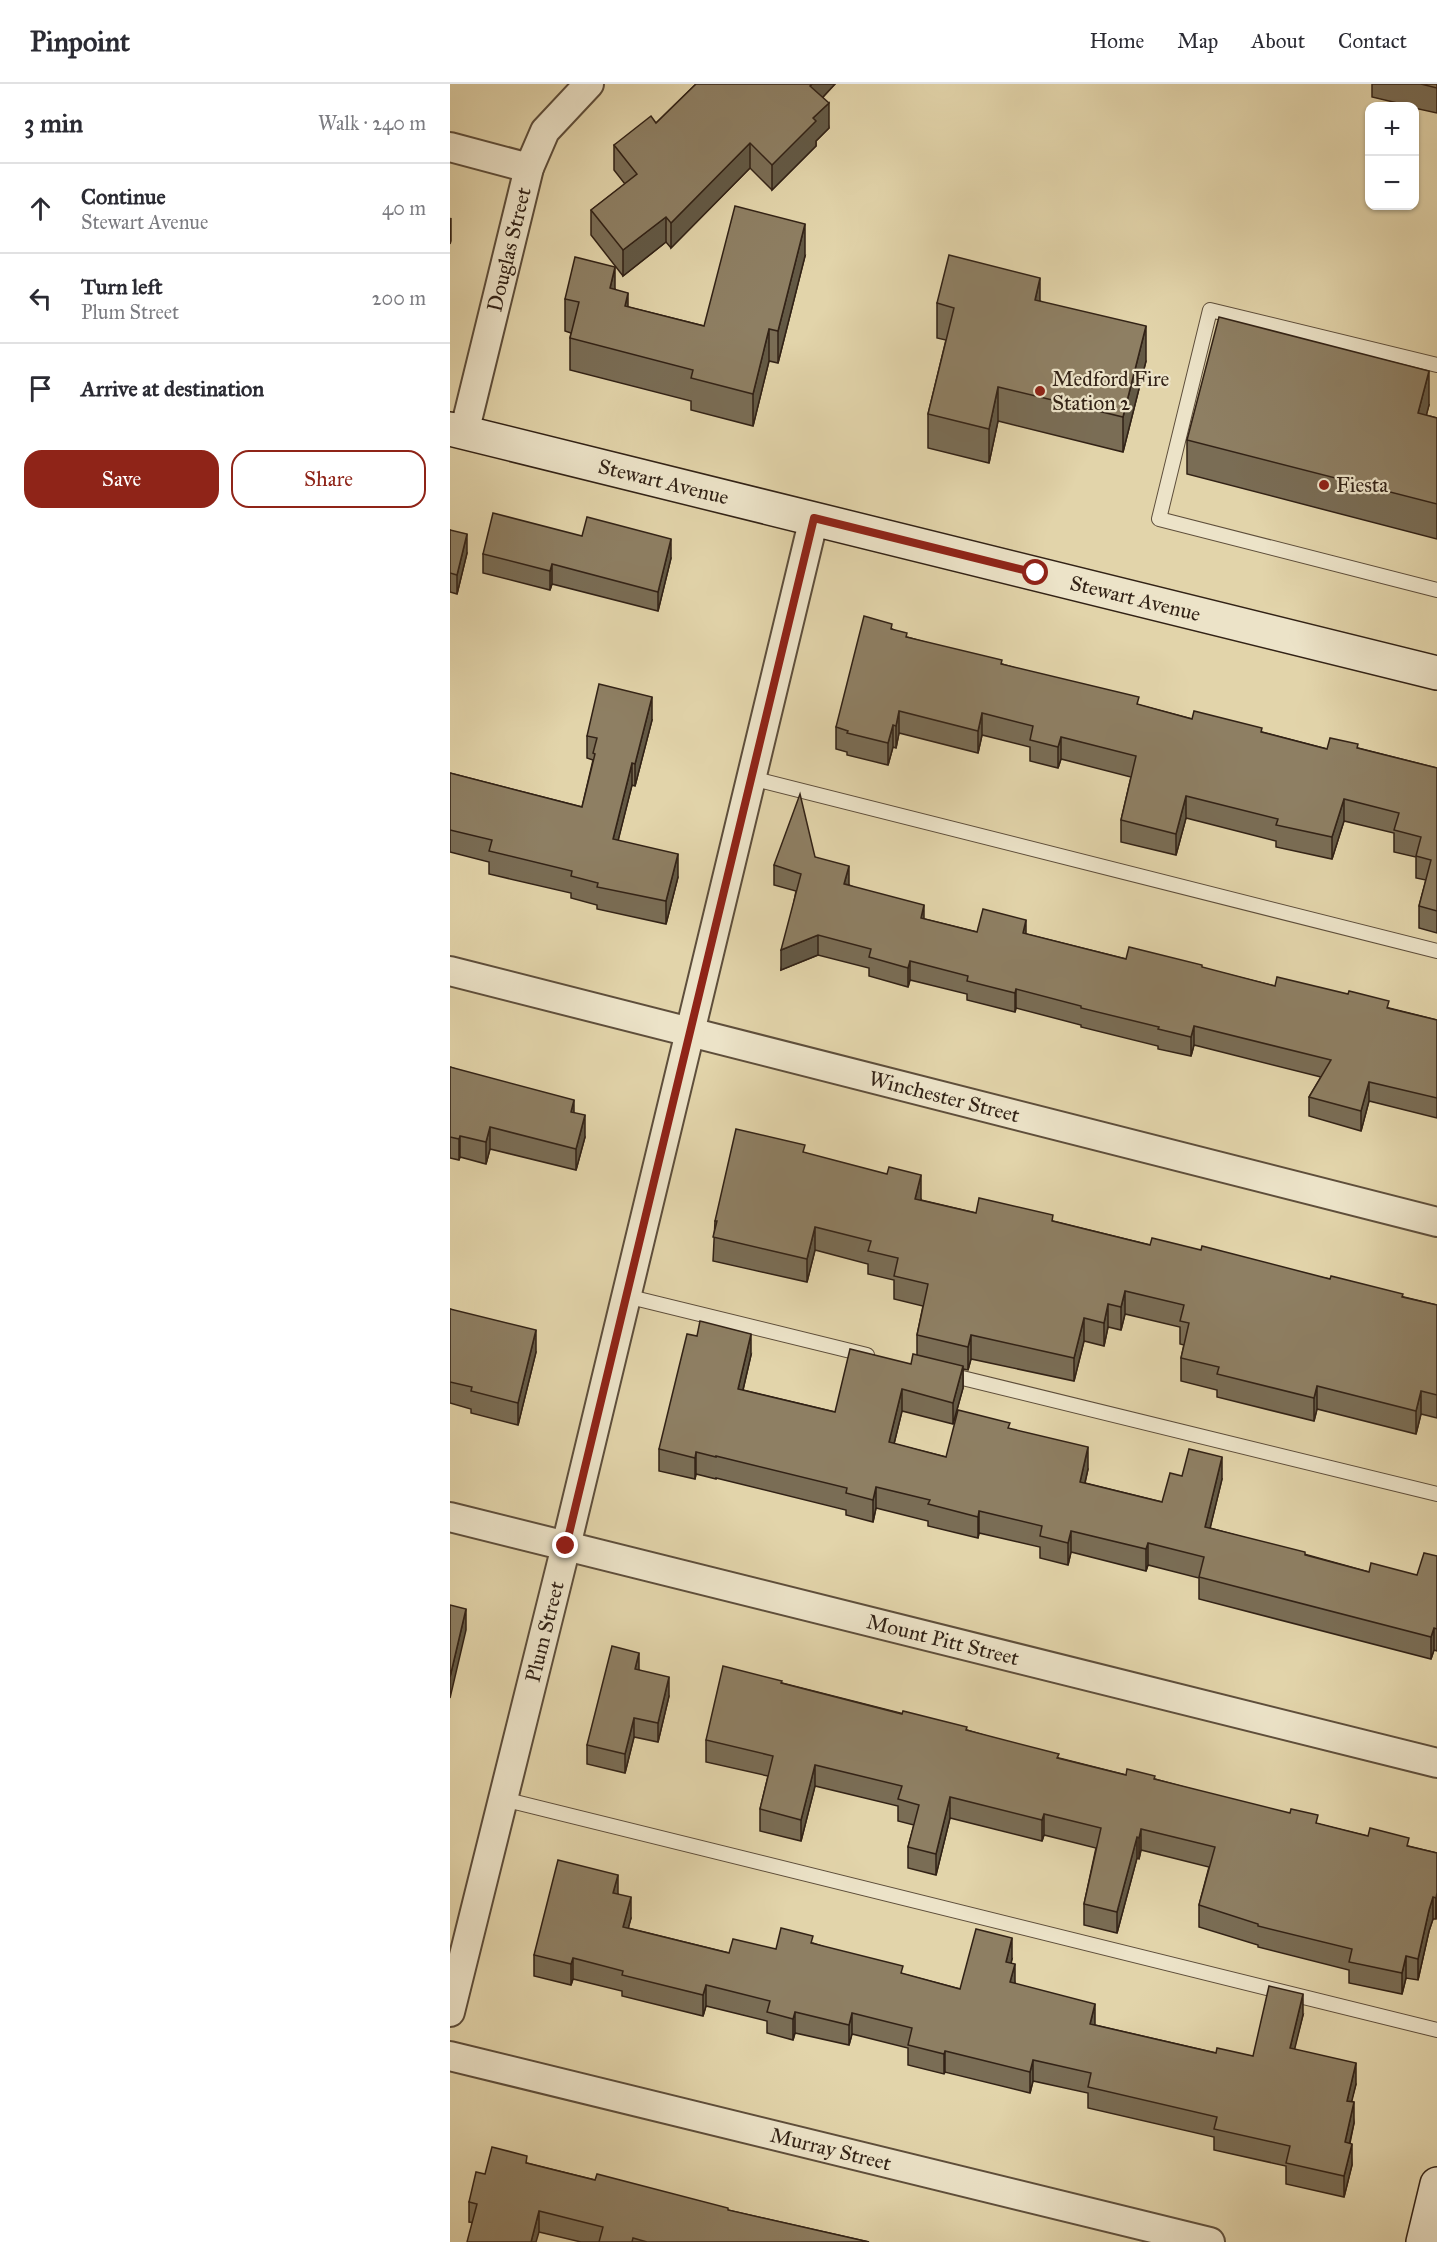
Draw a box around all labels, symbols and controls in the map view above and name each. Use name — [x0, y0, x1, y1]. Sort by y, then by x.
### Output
text: Pinpoint — [30, 24, 130, 59]
text: Home — [1089, 28, 1144, 54]
text: Map — [1177, 28, 1218, 54]
text: About — [1251, 28, 1305, 54]
text: Contact — [1338, 28, 1407, 54]
map controls — [1365, 102, 1419, 210]
button: + — [1365, 102, 1419, 156]
text: 3 min — [24, 107, 83, 139]
text: Walk · 240 m — [318, 111, 426, 135]
button: − — [1365, 156, 1419, 210]
text: Continue — [81, 183, 166, 210]
street label: Douglas Street — [481, 184, 537, 314]
icon: ahead — [24, 192, 57, 225]
text: 40 m — [382, 196, 426, 220]
text: Stewart Avenue — [81, 210, 208, 234]
text: Turn left — [81, 273, 163, 300]
icon: left — [24, 282, 57, 315]
text: 200 m — [372, 286, 426, 310]
text: Plum Street — [81, 300, 179, 324]
place label: Medford Fire Station 2 — [1052, 366, 1169, 416]
icon: arrive — [24, 372, 57, 405]
text: Arrive at destination — [81, 375, 264, 402]
marker: Medford Fire Station 2 — [1033, 384, 1047, 398]
button: Save — [24, 450, 219, 508]
button: Share — [231, 450, 426, 508]
street label: Stewart Avenue — [596, 453, 732, 511]
place label: Fiesta — [1336, 472, 1388, 498]
marker: Fiesta — [1317, 478, 1331, 492]
route start — [1022, 559, 1048, 585]
street label: Stewart Avenue — [1067, 570, 1204, 627]
street label: Winchester Street — [866, 1065, 1023, 1129]
route end — [552, 1532, 578, 1558]
street label: Plum Street — [520, 1578, 570, 1685]
street label: Mount Pitt Street — [864, 1608, 1022, 1671]
street label: Murray Street — [768, 2122, 894, 2177]

